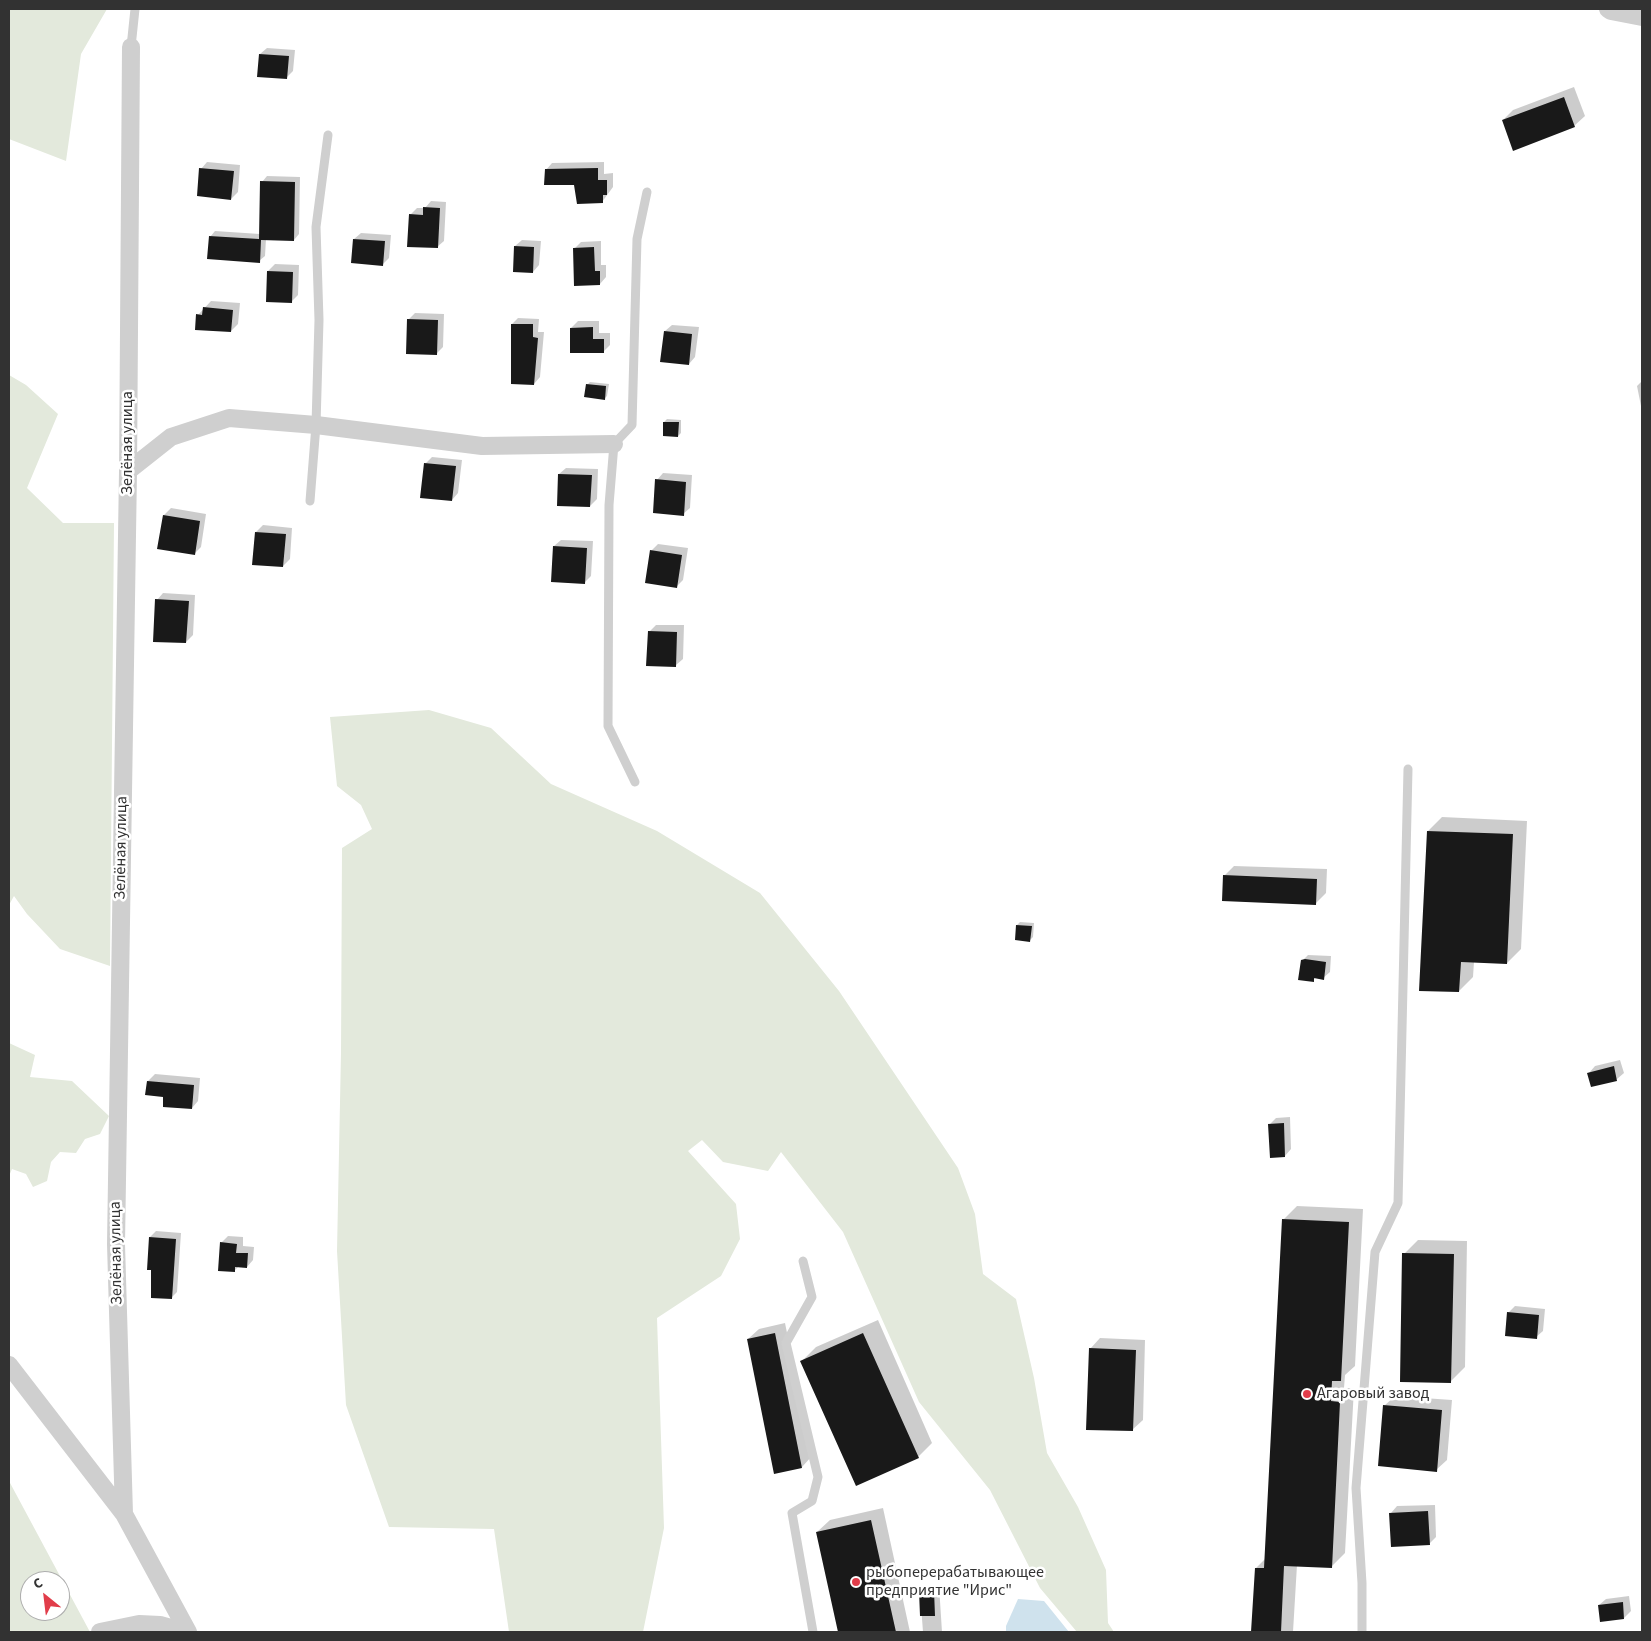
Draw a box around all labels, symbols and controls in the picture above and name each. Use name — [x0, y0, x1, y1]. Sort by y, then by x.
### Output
street label: Зелёная улица — [118, 391, 138, 495]
street label: Зелёная улица — [111, 796, 133, 900]
street label: Зелёная улица — [106, 1201, 128, 1305]
place label: Агаровый завод — [1317, 1384, 1429, 1404]
marker: Агаровый завод — [1301, 1388, 1313, 1400]
place label: рыбоперерабатывающее предприятие "Ирис" — [866, 1563, 1044, 1601]
north arrow — [20, 1571, 70, 1621]
text: С — [30, 1573, 47, 1594]
marker: рыбоперерабатывающее предприятие "Ирис" — [850, 1576, 862, 1588]

